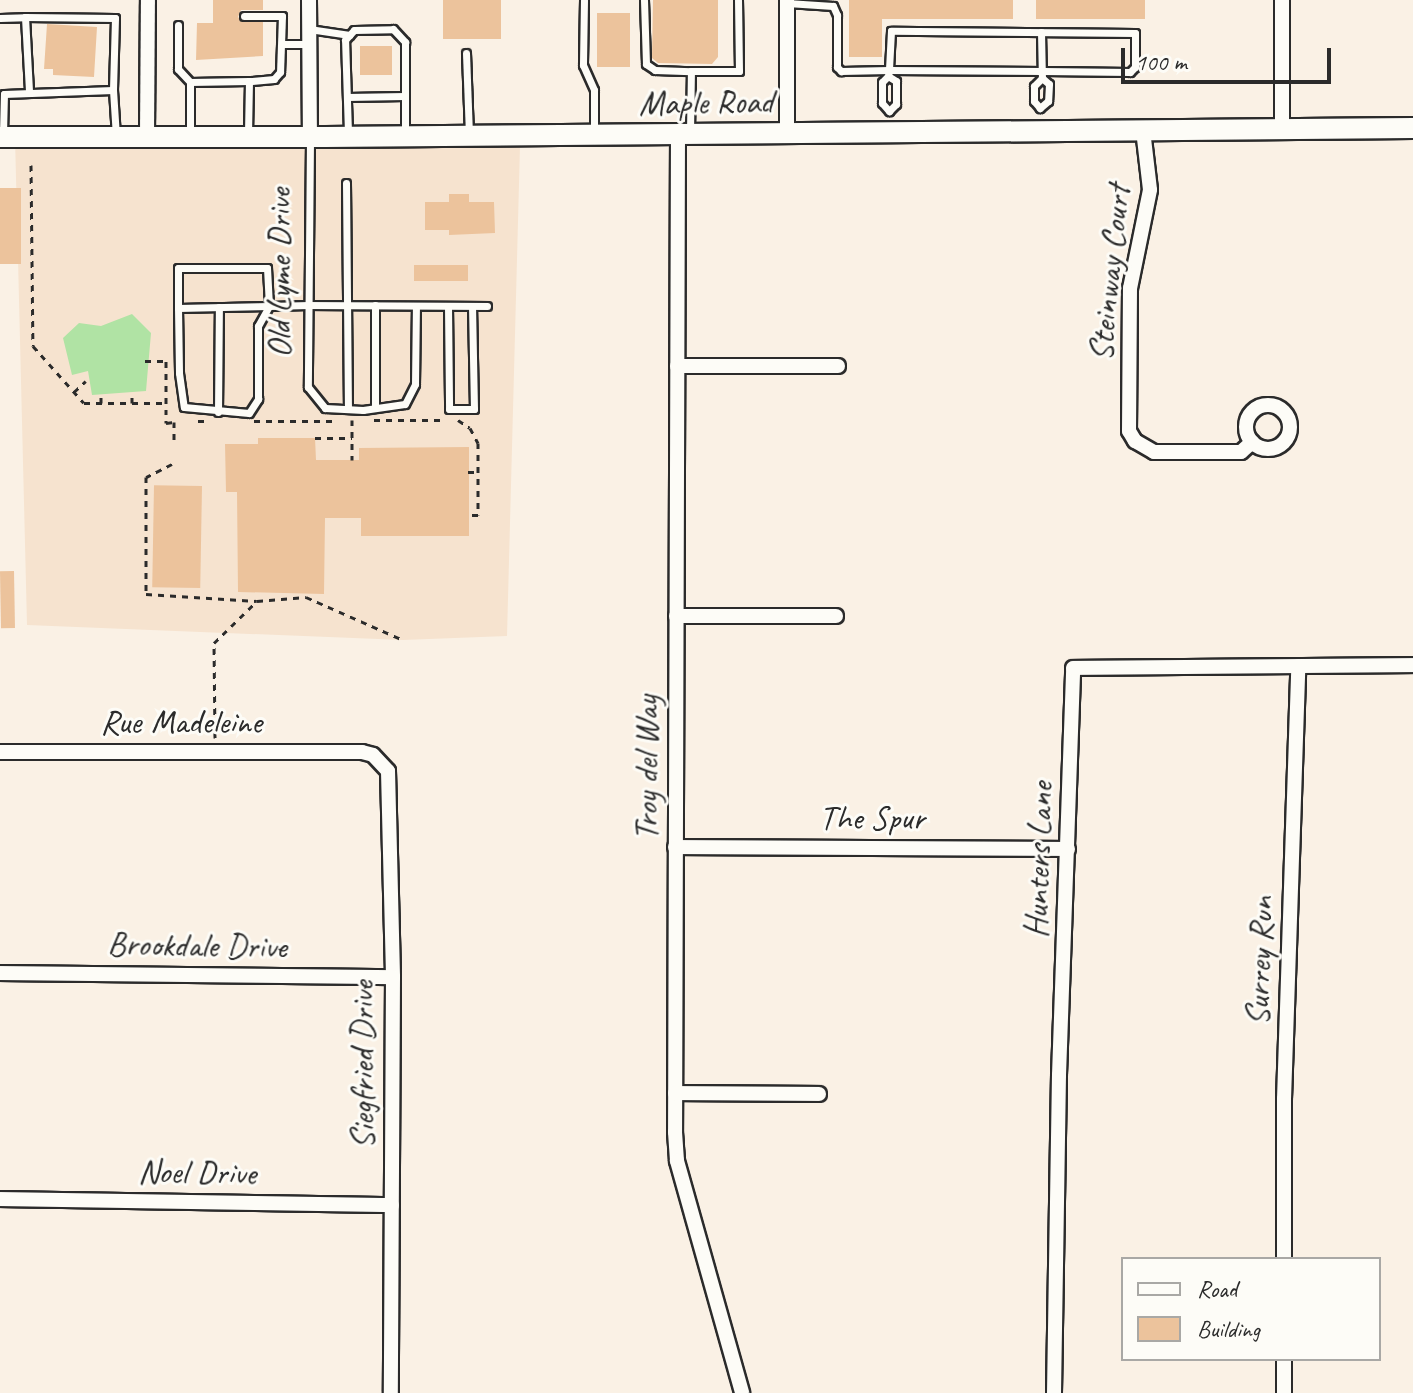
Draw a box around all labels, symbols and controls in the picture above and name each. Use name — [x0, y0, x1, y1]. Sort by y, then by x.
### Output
scale bar — [1125, 32, 1335, 82]
text: 100 m — [1135, 47, 1187, 77]
street label: Maple Road — [639, 80, 773, 124]
street label: Steinway Court — [1079, 183, 1139, 363]
street label: Old Lyme Drive — [259, 187, 299, 359]
street label: Troy del Way — [626, 695, 666, 841]
street label: Rue Madeleine — [100, 702, 262, 742]
street label: Hunters Lane — [1015, 781, 1061, 939]
street label: The Spur — [819, 798, 925, 838]
street label: Surrey Run — [1236, 896, 1282, 1026]
street label: Brookdale Drive — [107, 923, 287, 967]
street label: Siegfried Drive — [342, 981, 382, 1149]
street label: Noel Drive — [137, 1151, 257, 1193]
legend — [1121, 1257, 1381, 1361]
text: Road — [1197, 1274, 1237, 1304]
text: Building — [1197, 1314, 1260, 1344]

